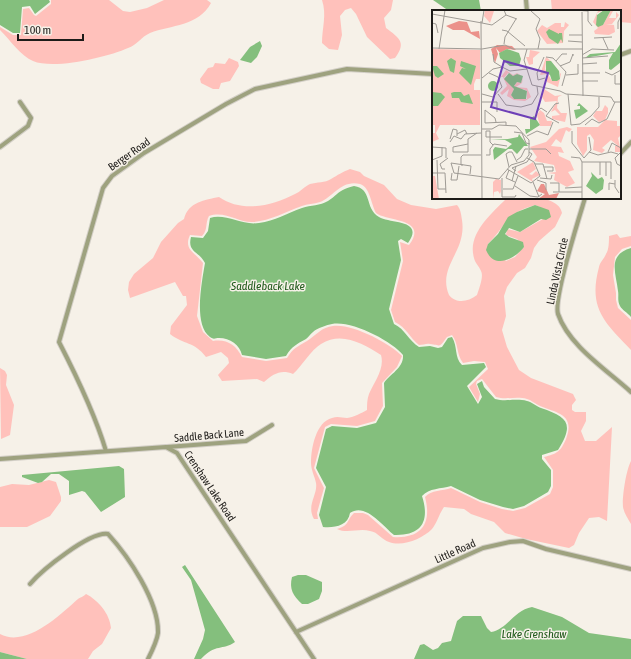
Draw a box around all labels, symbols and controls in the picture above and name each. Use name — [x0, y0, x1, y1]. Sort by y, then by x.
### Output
inset map — [432, 10, 621, 199]
scale bar — [18, 16, 83, 42]
text: 100 m — [24, 23, 51, 37]
street label: Berger Road — [106, 135, 152, 173]
street label: Linda Vista Circle — [544, 236, 570, 306]
water label: Saddleback Lake — [230, 279, 305, 293]
street label: Saddle Back Lane — [174, 426, 244, 444]
street label: Crenshaw Lake Road — [182, 448, 238, 524]
street label: Little Road — [433, 537, 477, 565]
water label: Lake Crenshaw — [501, 627, 567, 641]

